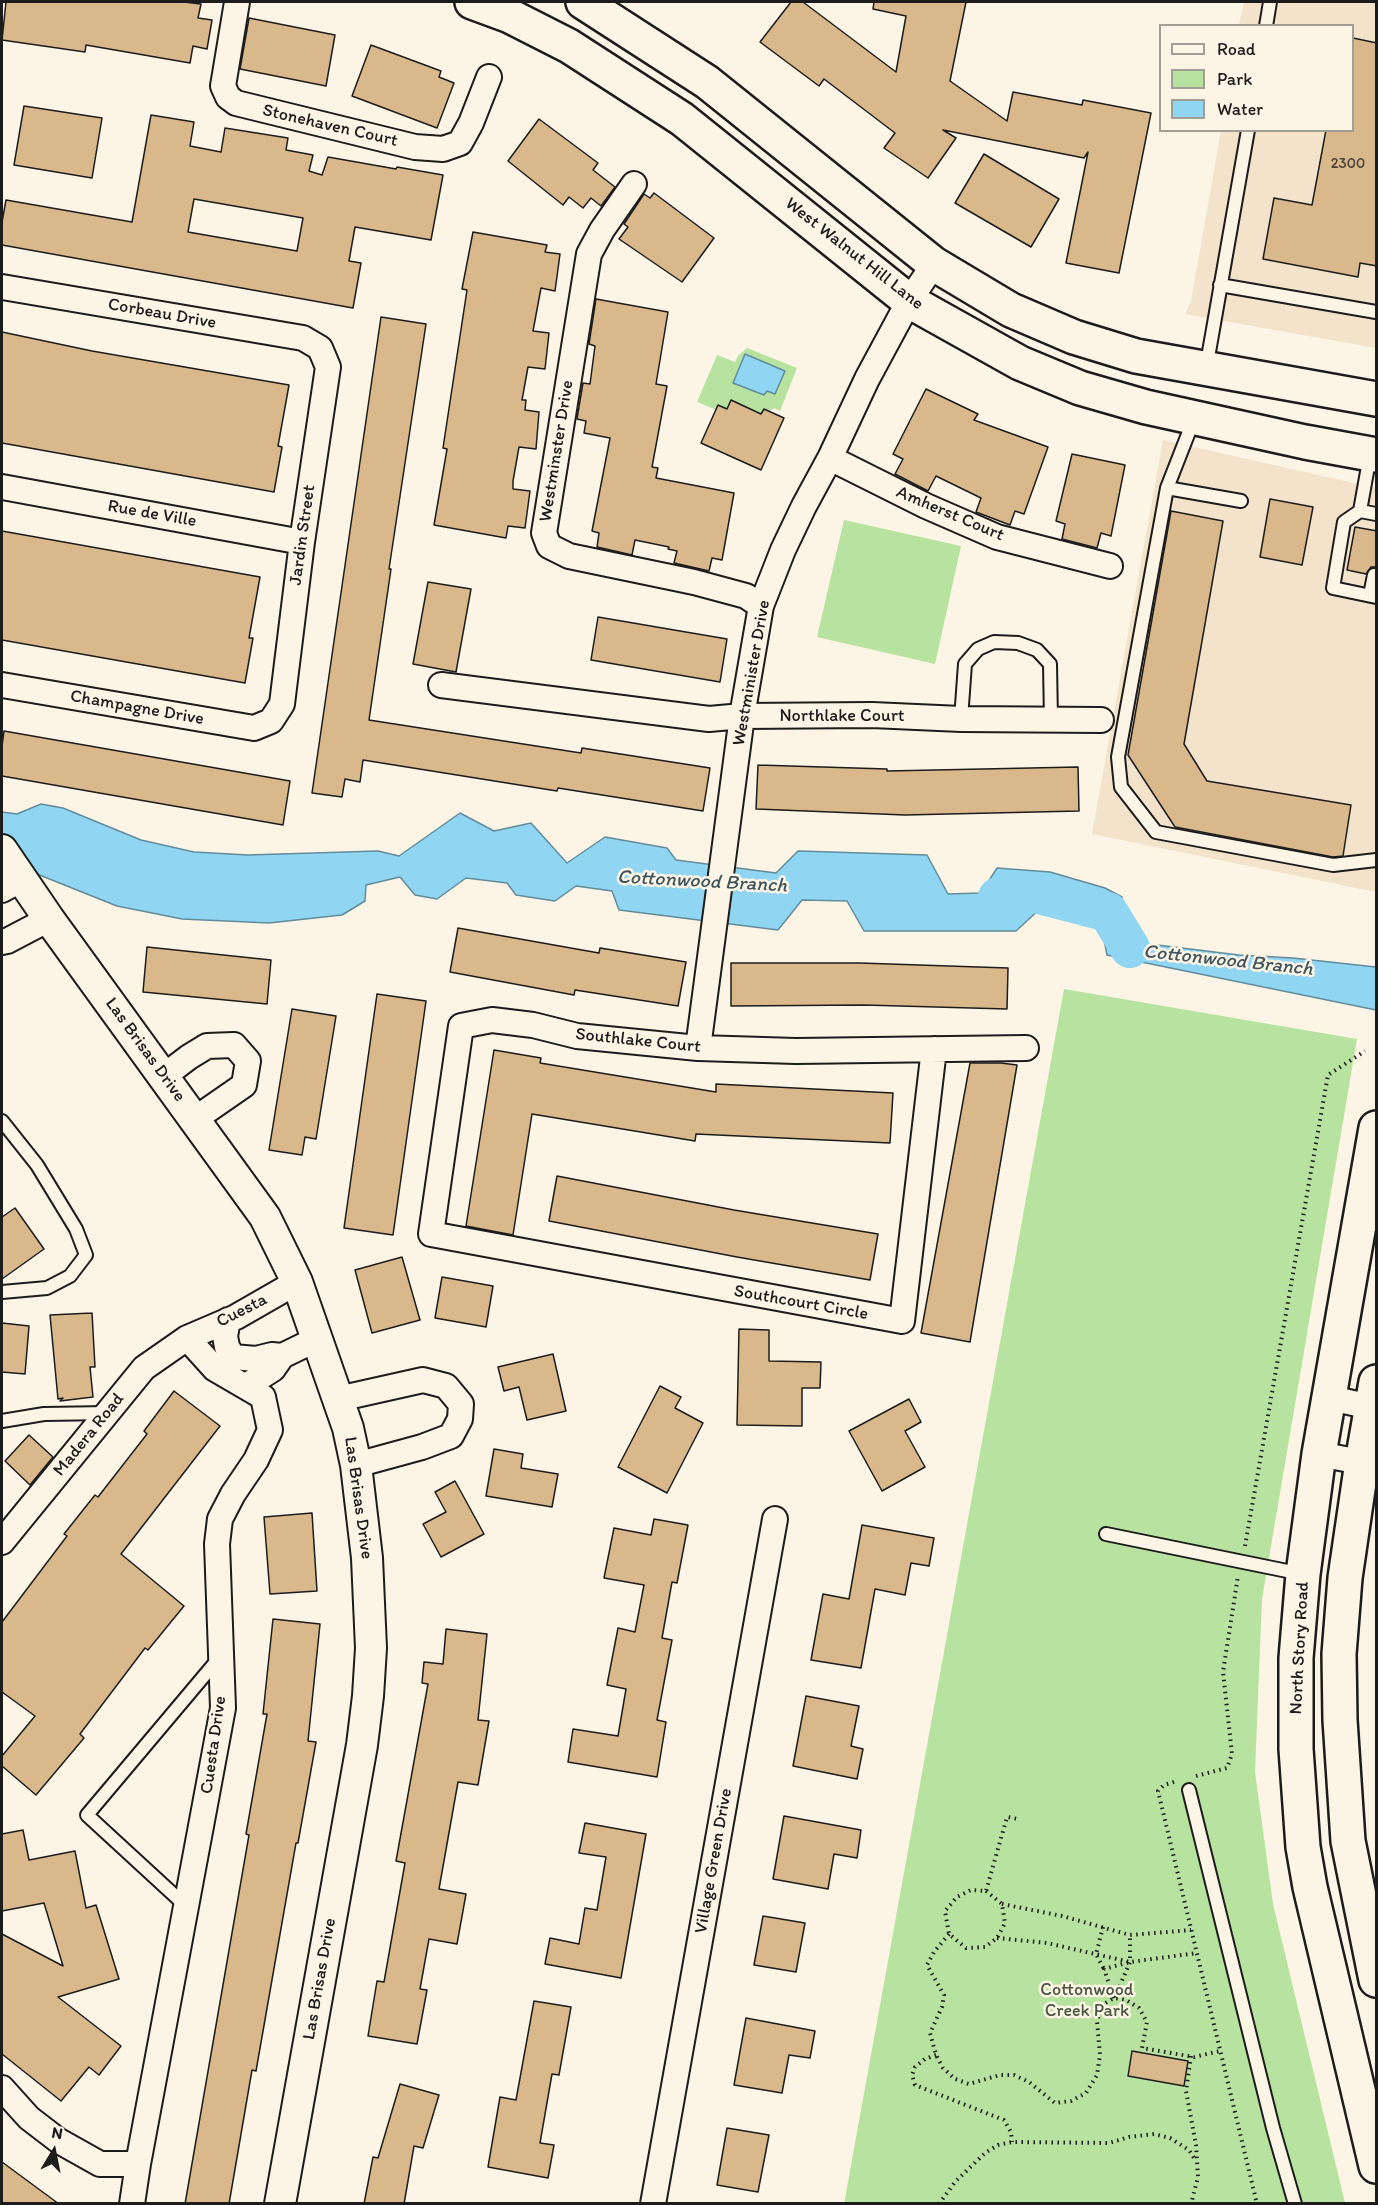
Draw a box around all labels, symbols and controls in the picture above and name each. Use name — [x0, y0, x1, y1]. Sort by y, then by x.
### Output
legend — [1159, 24, 1354, 132]
text: Road — [1217, 38, 1256, 60]
text: Park — [1217, 68, 1252, 90]
text: Water — [1217, 98, 1263, 120]
street label: Stonehaven Court — [260, 100, 400, 152]
house number: 2300 — [1331, 155, 1365, 173]
street label: West Walnut Hill Lane — [780, 193, 928, 315]
street label: Corbeau Drive — [106, 294, 218, 334]
street label: Westminster Drive — [535, 379, 579, 523]
street label: Amherst Court — [893, 482, 1007, 546]
street label: Jardin Street — [285, 483, 321, 587]
street label: Rue de Ville — [106, 496, 198, 532]
street label: Westminister Drive — [729, 598, 775, 748]
street label: Champagne Drive — [68, 686, 206, 730]
street label: Northlake Court — [779, 705, 905, 727]
water label: Cottonwood Branch — [616, 866, 788, 898]
water label: Cottonwood Branch — [1142, 940, 1314, 982]
street label: Las Brisas Drive — [100, 994, 190, 1106]
street label: Southlake Court — [574, 1024, 702, 1058]
street label: Southcourt Circle — [732, 1281, 870, 1325]
street label: Cuesta — [213, 1289, 271, 1333]
street label: Madera Road — [49, 1389, 129, 1481]
street label: Las Brisas Drive — [339, 1435, 377, 1561]
street label: North Story Road — [1286, 1581, 1314, 1715]
street label: Cuesta Drive — [196, 1695, 232, 1795]
street label: Village Green Drive — [691, 1787, 737, 1935]
street label: Las Brisas Drive — [299, 1916, 341, 2042]
park label: Cottonwood Creek Park — [1040, 1979, 1134, 2022]
north arrow — [24, 2121, 84, 2181]
text: N — [50, 2122, 64, 2143]

